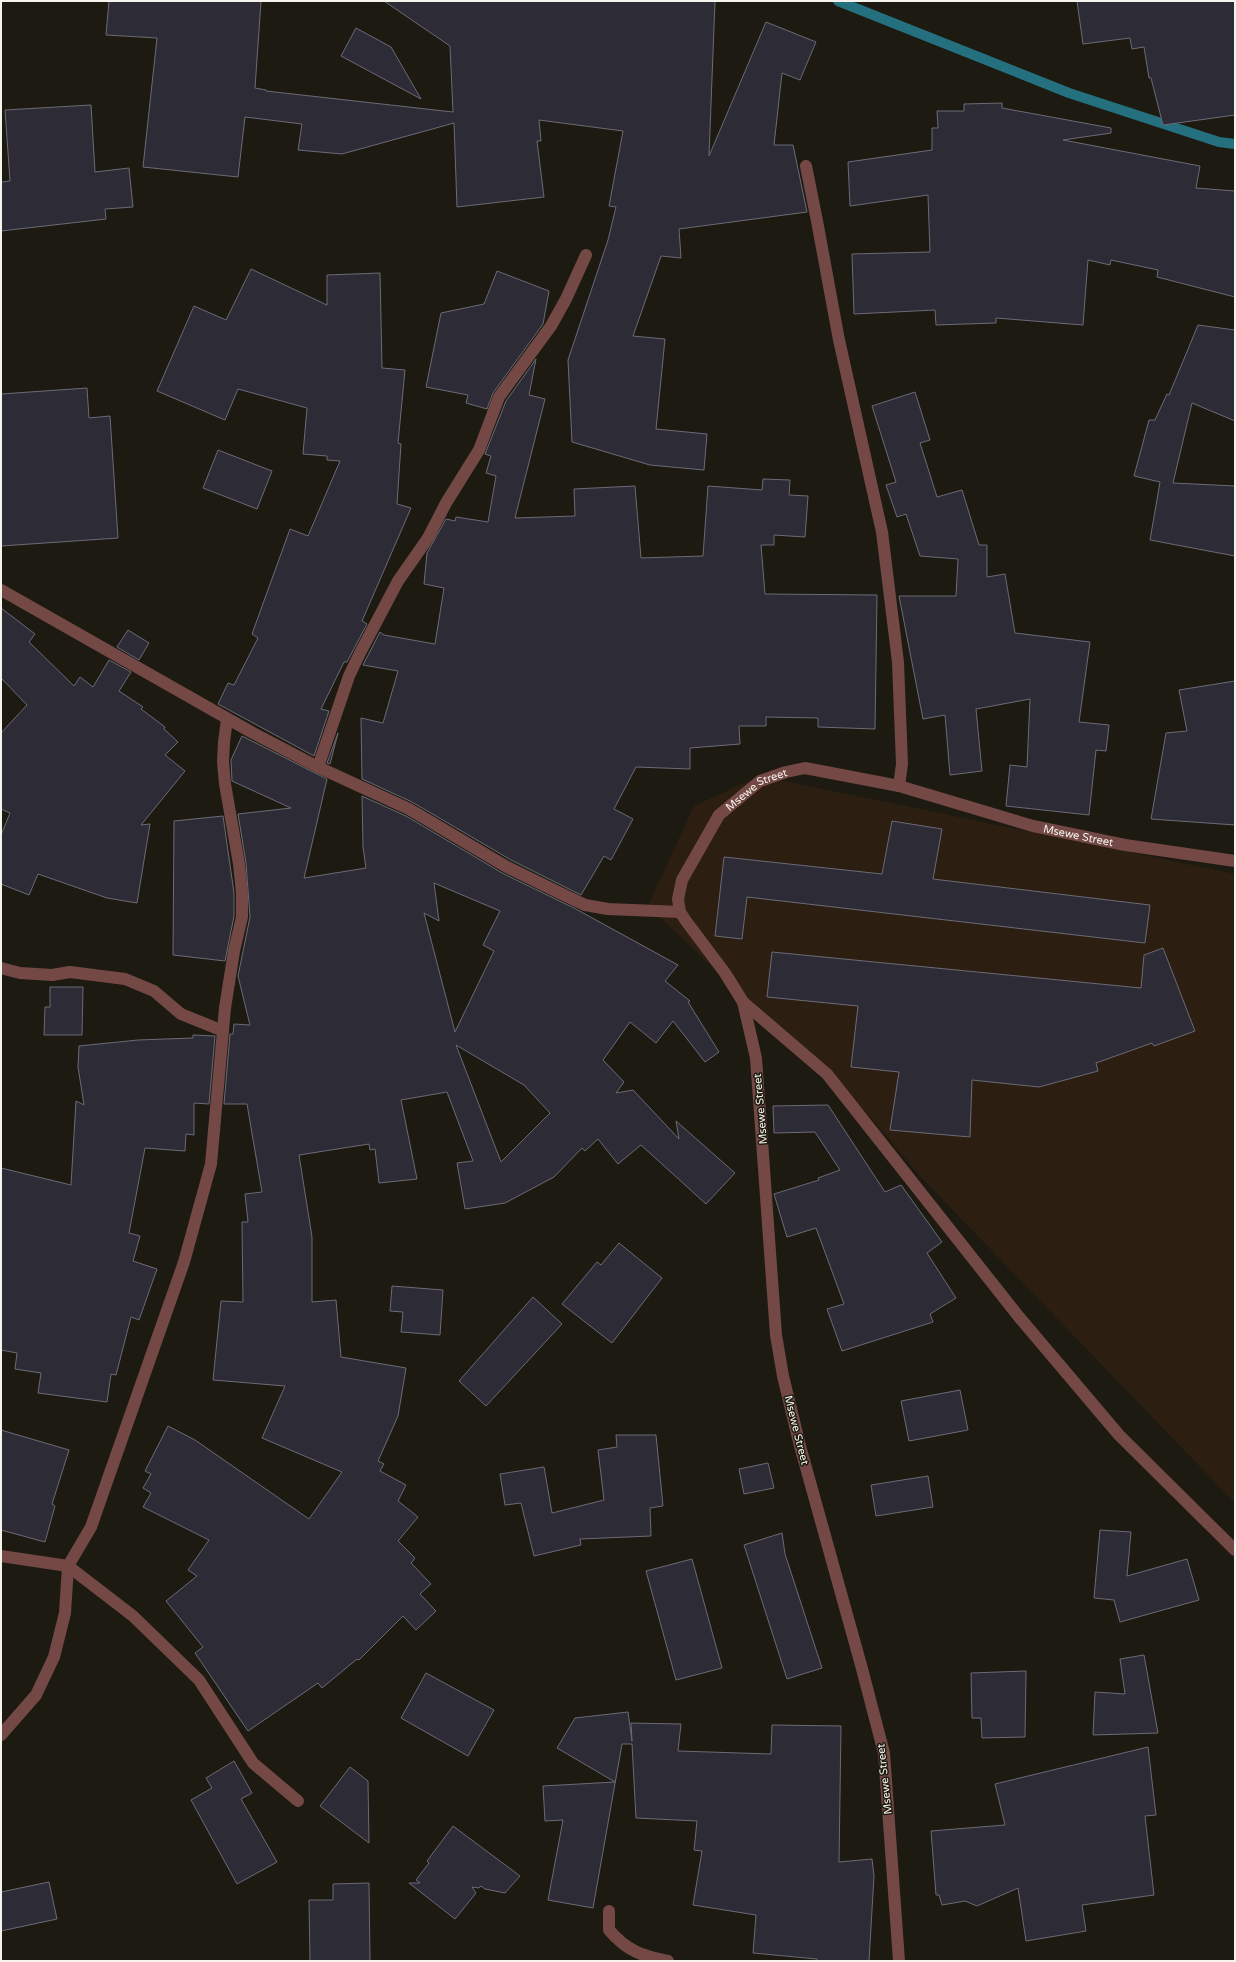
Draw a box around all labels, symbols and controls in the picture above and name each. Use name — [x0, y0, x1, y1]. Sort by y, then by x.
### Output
street label: Msewe Street — [723, 766, 789, 814]
street label: Msewe Street — [1042, 822, 1114, 849]
street label: Msewe Street — [751, 1073, 770, 1145]
street label: Msewe Street — [782, 1394, 811, 1466]
street label: Msewe Street — [874, 1743, 895, 1815]

